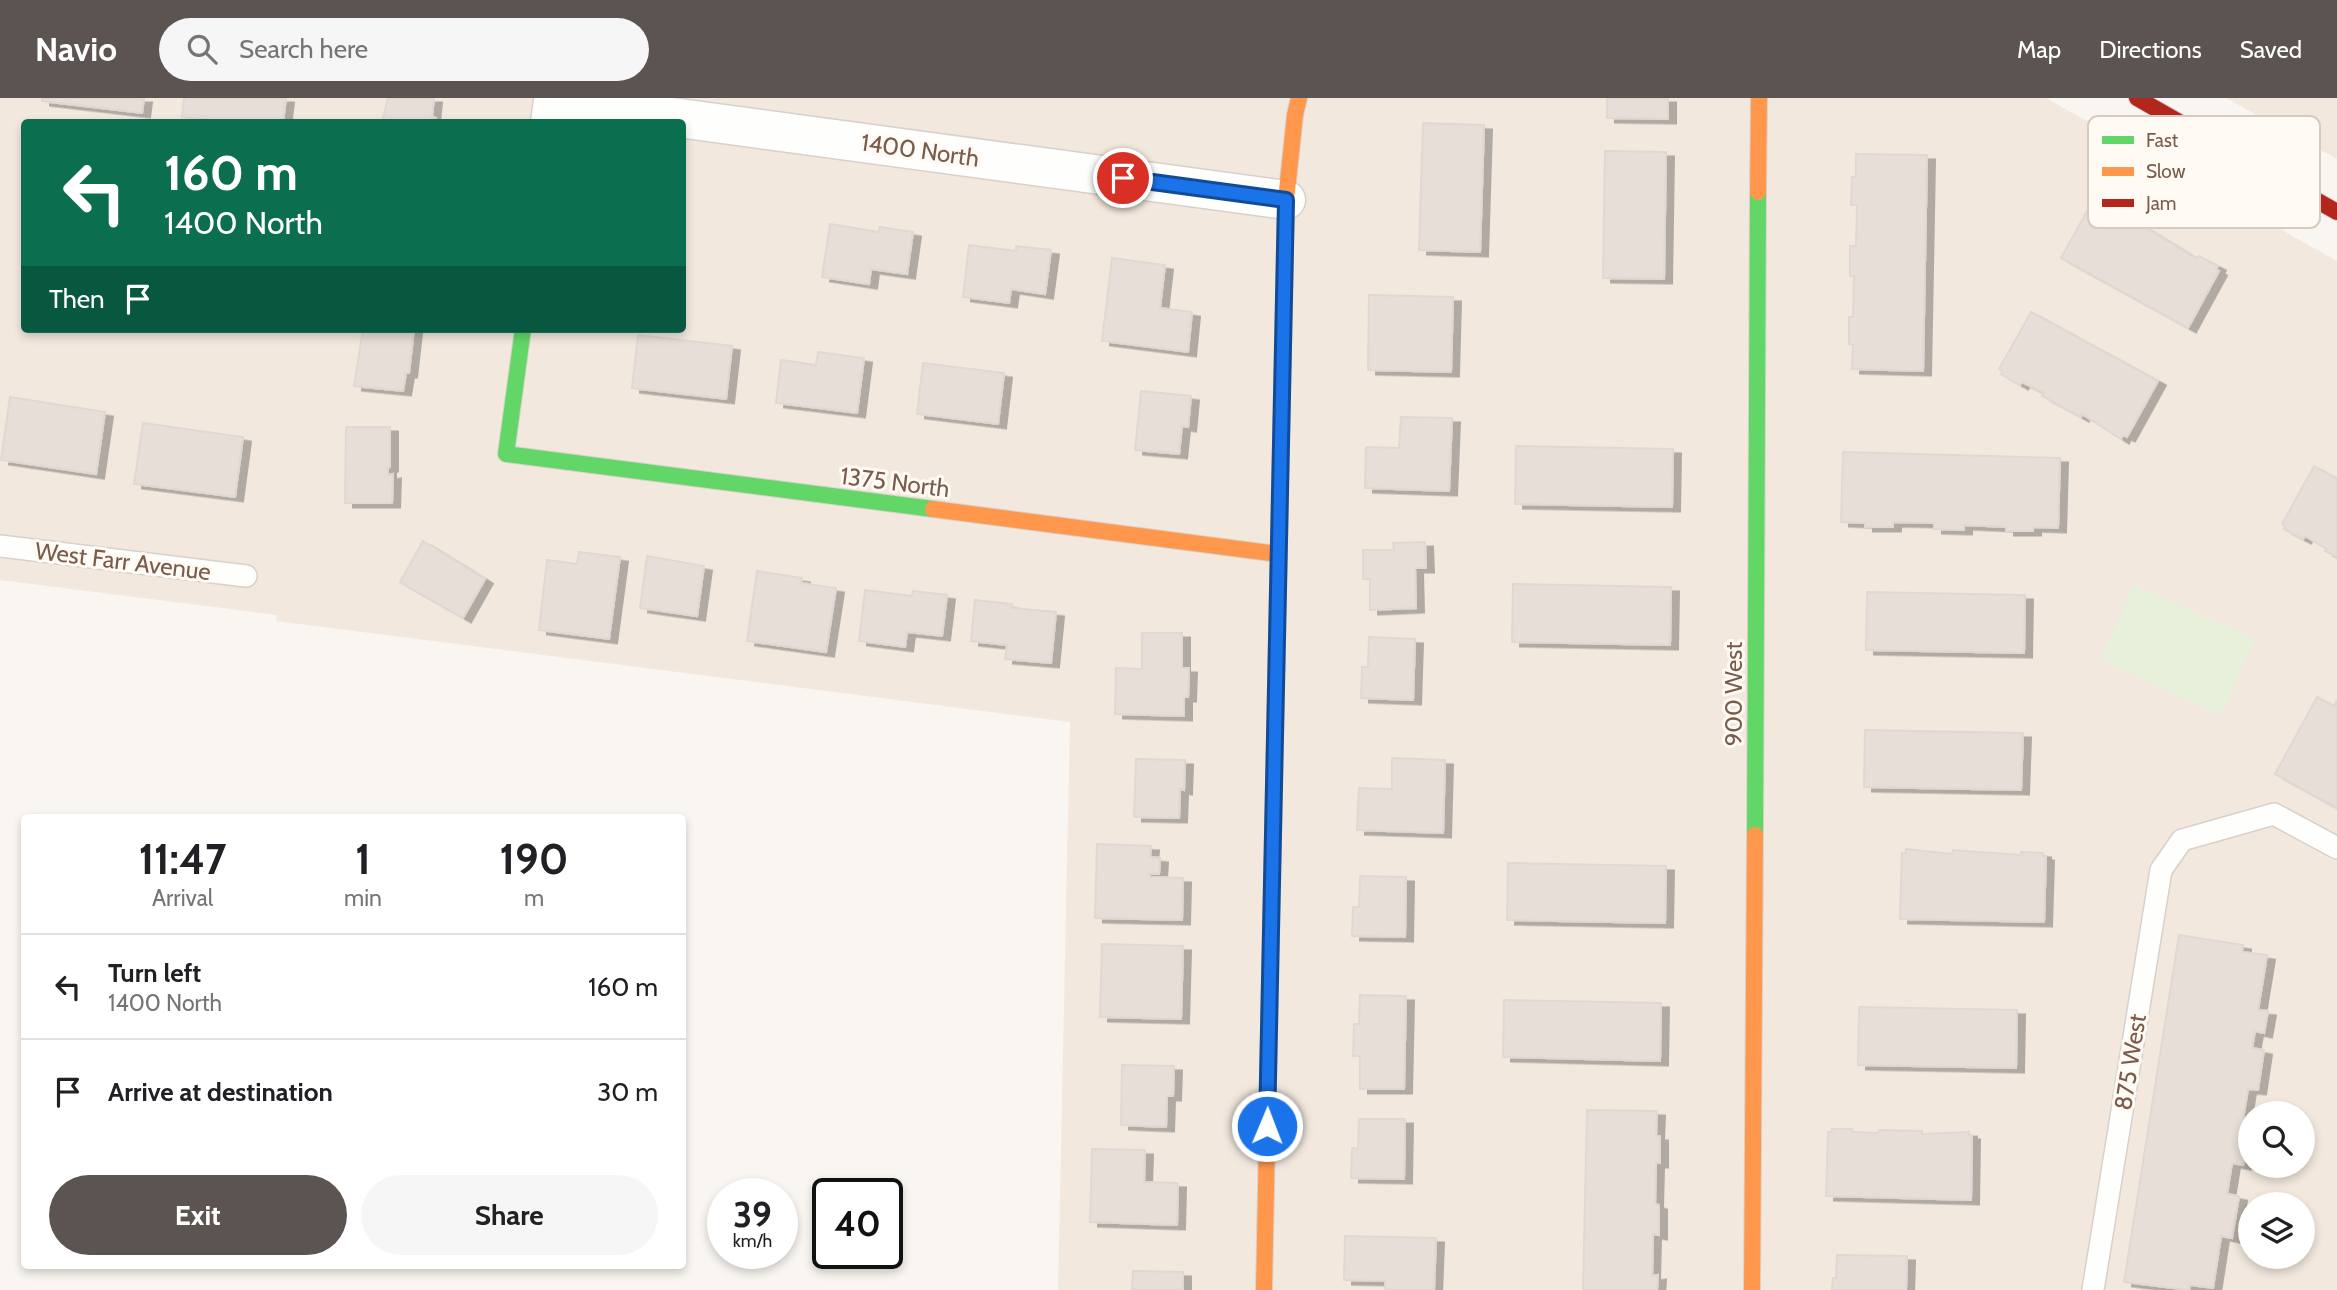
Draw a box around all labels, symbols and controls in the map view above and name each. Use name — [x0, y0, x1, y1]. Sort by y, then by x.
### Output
search box — [159, 18, 649, 81]
text: Navio — [35, 29, 117, 69]
icon: search — [183, 30, 221, 68]
text: Search here — [239, 33, 368, 65]
text: Map — [2017, 35, 2061, 64]
text: Directions — [2099, 35, 2202, 64]
text: Saved — [2240, 35, 2302, 64]
legend — [2088, 116, 2320, 228]
street label: 1400 North — [859, 127, 981, 173]
text: Fast — [2146, 129, 2179, 152]
text: 160 m — [164, 143, 298, 202]
icon: left — [49, 147, 140, 238]
pin — [1093, 148, 1153, 208]
icon: arrive — [1104, 159, 1142, 197]
text: Slow — [2146, 160, 2186, 183]
text: Jam — [2145, 192, 2176, 215]
text: 1400 North — [164, 203, 323, 242]
icon: arrive — [119, 280, 157, 318]
text: Then — [49, 283, 105, 315]
street label: 1375 North — [839, 461, 951, 503]
street label: West Farr Avenue — [33, 536, 213, 586]
street label: 900 West — [1719, 642, 1748, 746]
text: 11:47 — [139, 833, 226, 885]
text: 1 — [355, 833, 371, 885]
text: 190 — [500, 833, 568, 885]
text: Arrival — [152, 884, 213, 912]
text: min — [344, 884, 382, 912]
text: m — [524, 884, 544, 912]
text: Turn left — [108, 957, 201, 989]
icon: left — [49, 968, 87, 1006]
text: 160 m — [588, 971, 658, 1003]
text: 1400 North — [108, 989, 222, 1017]
street label: 875 West — [2108, 1012, 2152, 1112]
icon: arrive — [49, 1073, 87, 1111]
text: Arrive at destination — [108, 1076, 333, 1108]
text: 30 m — [597, 1076, 658, 1108]
position arrow — [1230, 1089, 1304, 1163]
map controls — [2238, 1101, 2315, 1269]
button: search — [2238, 1101, 2315, 1178]
button: Exit — [49, 1175, 347, 1255]
button: Share — [361, 1175, 658, 1255]
speed limit sign: 40 — [812, 1178, 903, 1269]
button: layers — [2238, 1192, 2315, 1269]
text: 39 — [733, 1193, 772, 1236]
text: km/h — [733, 1230, 772, 1252]

